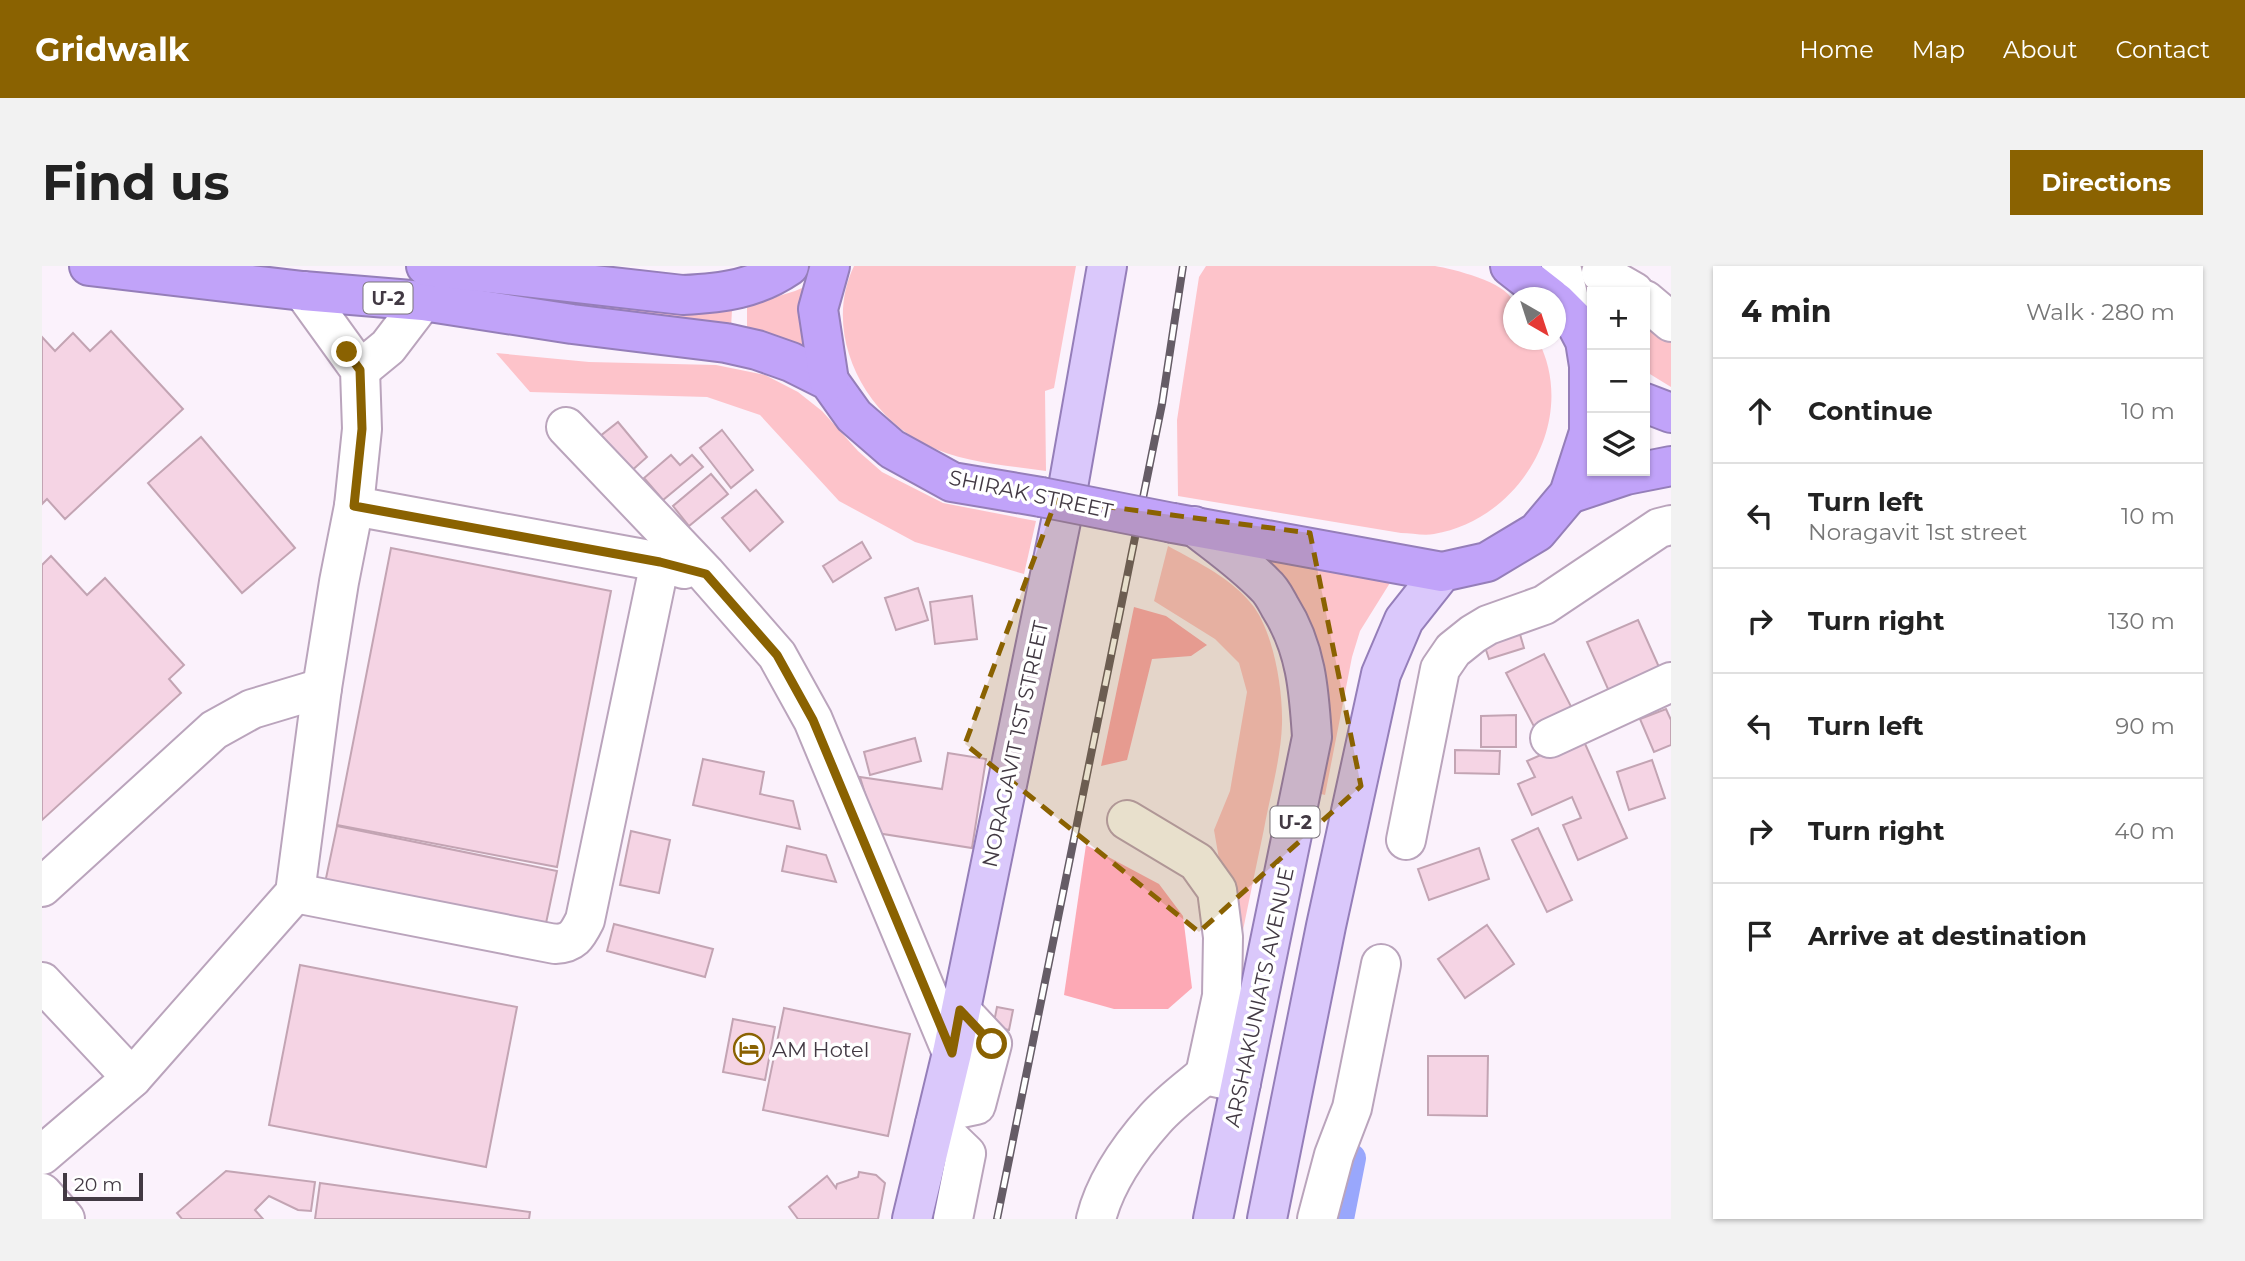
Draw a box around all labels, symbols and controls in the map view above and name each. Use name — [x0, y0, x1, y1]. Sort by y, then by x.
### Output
text: Gridwalk — [35, 29, 189, 69]
text: Home — [1799, 35, 1874, 64]
text: Map — [1912, 35, 1965, 64]
text: About — [2003, 35, 2077, 64]
text: Contact — [2115, 35, 2210, 64]
button: Directions — [2010, 150, 2203, 215]
text: Find us — [42, 153, 230, 212]
road number: Մ-2 — [364, 282, 412, 314]
north arrow — [1503, 287, 1566, 350]
map controls — [1587, 287, 1650, 476]
button: + — [1587, 287, 1650, 350]
text: 4 min — [1741, 293, 1831, 330]
text: Walk · 280 m — [2026, 298, 2175, 326]
route end — [331, 336, 362, 367]
button: − — [1587, 350, 1650, 413]
icon: ahead — [1741, 392, 1779, 430]
text: Continue — [1808, 395, 1933, 427]
text: 10 m — [2121, 397, 2175, 425]
button: layers — [1587, 413, 1650, 476]
street label: SHIRAK STREET — [947, 464, 1115, 524]
text: Turn left — [1808, 486, 1924, 518]
icon: left — [1741, 497, 1779, 535]
text: 10 m — [2121, 502, 2175, 530]
text: Noragavit 1st street — [1808, 518, 2027, 546]
icon: right — [1741, 602, 1779, 640]
text: Turn right — [1808, 605, 1944, 637]
text: 130 m — [2108, 607, 2175, 635]
street label: NORAGAVIT 1ST STREET — [977, 618, 1053, 870]
icon: left — [1741, 707, 1779, 745]
text: Turn left — [1808, 710, 1924, 742]
text: 90 m — [2115, 712, 2175, 740]
road number: Մ-2 — [1270, 806, 1320, 838]
icon: right — [1741, 812, 1779, 850]
text: Turn right — [1808, 815, 1944, 847]
text: 40 m — [2114, 817, 2175, 845]
street label: ARSHAKUNIATS AVENUE — [1219, 865, 1299, 1129]
icon: arrive — [1741, 917, 1779, 955]
text: Arrive at destination — [1808, 920, 2087, 952]
route start — [976, 1028, 1007, 1059]
hotel icon: AM Hotel — [732, 1032, 766, 1066]
place label: AM Hotel — [772, 1037, 869, 1062]
scale bar — [63, 1170, 144, 1202]
text: 20 m — [74, 1173, 122, 1196]

